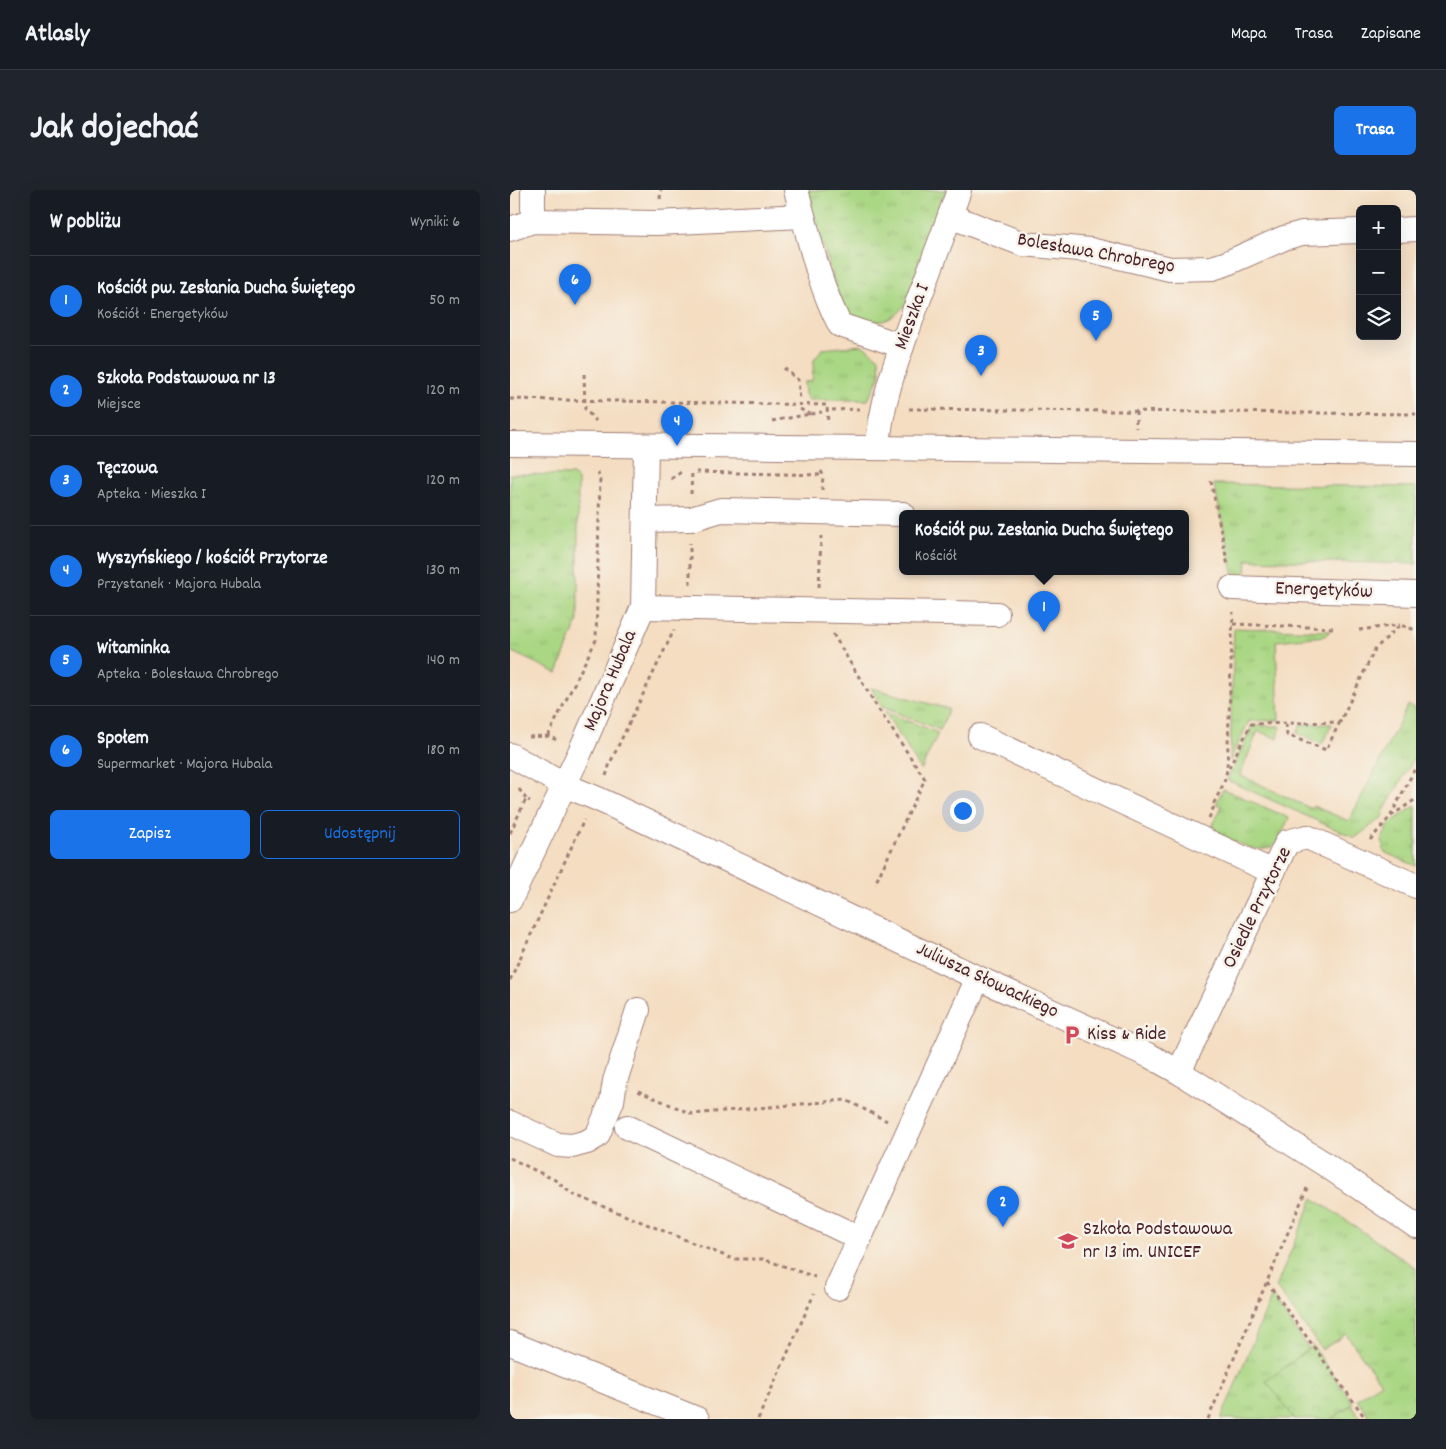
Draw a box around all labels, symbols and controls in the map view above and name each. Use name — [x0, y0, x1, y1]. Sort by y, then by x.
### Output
text: Atlasly — [25, 18, 89, 52]
text: Mapa — [1231, 22, 1266, 47]
text: Trasa — [1294, 22, 1333, 47]
text: Zapisane — [1361, 22, 1421, 47]
text: Jak dojechać — [30, 105, 199, 155]
button: Trasa — [1334, 106, 1416, 155]
map controls — [1356, 205, 1401, 340]
button: + — [1356, 205, 1401, 250]
text: W pobliżu — [50, 208, 121, 238]
text: Wyniki: 6 — [410, 211, 460, 234]
street label: Bolesława Chrobrego — [1015, 226, 1177, 282]
button: − — [1356, 250, 1401, 295]
pin: 6 — [559, 264, 591, 305]
text: Kościół pw. Zesłania Ducha Świętego — [97, 276, 355, 303]
street label: Mieszka I — [888, 280, 938, 354]
text: 1 — [64, 289, 68, 312]
text: 50 m — [429, 289, 460, 312]
button: layers — [1356, 295, 1401, 340]
pin: 5 — [1080, 300, 1112, 341]
text: Kościół · Energetyków — [97, 303, 228, 326]
pin: 3 — [965, 335, 997, 376]
text: Szkoła Podstawowa nr 13 — [97, 366, 276, 393]
text: 2 — [63, 379, 70, 402]
text: 120 m — [426, 379, 460, 402]
text: Miejsce — [97, 393, 141, 416]
pin: 4 — [661, 405, 693, 446]
text: Tęczowa — [97, 456, 157, 483]
text: 3 — [62, 469, 70, 492]
text: 120 m — [426, 469, 460, 492]
text: Apteka · Mieszka I — [97, 483, 206, 506]
popup — [899, 510, 1189, 575]
text: Kościół pw. Zesłania Ducha Świętego — [915, 518, 1173, 545]
text: Kościół — [915, 545, 957, 568]
text: Wyszyńskiego / kościół Przytorze — [97, 546, 328, 573]
text: 4 — [63, 559, 69, 582]
text: 130 m — [426, 559, 460, 582]
text: Przystanek · Majora Hubala — [97, 573, 261, 596]
street label: Energetyków — [1275, 575, 1373, 607]
pin: 1 — [1028, 591, 1060, 632]
street label: Majora Hubala — [577, 625, 645, 736]
text: Witaminka — [97, 636, 169, 663]
text: 5 — [62, 649, 70, 672]
text: 140 m — [426, 649, 460, 672]
text: Apteka · Bolesława Chrobrego — [97, 663, 279, 686]
text: Społem — [97, 726, 149, 753]
text: 6 — [62, 739, 70, 762]
text: 180 m — [427, 739, 460, 762]
text: Supermarket · Majora Hubala — [97, 753, 272, 776]
your location — [950, 798, 976, 824]
button: Zapisz — [50, 810, 250, 859]
button: Udostępnij — [260, 810, 460, 859]
street label: Osiedle Przytorze — [1216, 842, 1300, 974]
street label: Juliusza Słowackiego — [911, 936, 1063, 1026]
place label: Kiss & Ride — [1087, 1021, 1166, 1049]
parking icon: Kiss & Ride — [1061, 1024, 1083, 1046]
pin: 2 — [987, 1186, 1019, 1227]
place label: Szkoła Podstawowa nr 13 im. UNICEF — [1083, 1216, 1233, 1267]
school or university icon: Szkoła Podstawowa nr 13 im. UNICEF — [1057, 1230, 1079, 1252]

